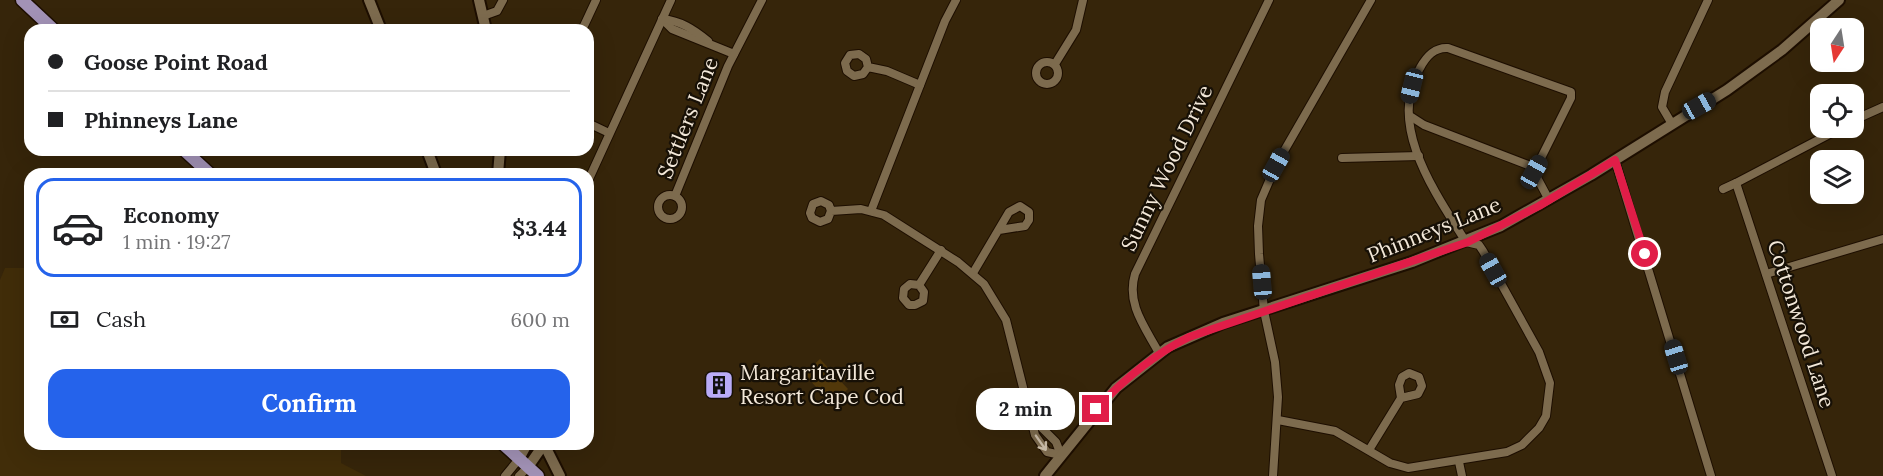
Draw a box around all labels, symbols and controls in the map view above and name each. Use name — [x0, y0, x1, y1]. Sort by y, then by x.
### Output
north arrow — [1810, 18, 1864, 72]
map controls — [1810, 18, 1864, 204]
text: Goose Point Road — [84, 48, 268, 76]
street label: Settlers Lane — [651, 53, 724, 182]
car — [1399, 66, 1425, 106]
street label: Sunny Wood Drive — [1115, 80, 1218, 255]
button: locate — [1810, 84, 1864, 138]
car — [1679, 89, 1719, 123]
text: Phinneys Lane — [84, 106, 238, 134]
car — [1259, 145, 1293, 185]
button: layers — [1810, 150, 1864, 204]
car — [1517, 152, 1551, 192]
street label: Phinneys Lane — [1363, 190, 1505, 269]
icon: car — [51, 201, 105, 255]
text: Economy — [123, 201, 219, 229]
text: $3.44 — [512, 214, 567, 242]
text: 1 min · 19:27 — [123, 229, 231, 254]
street label: Cottonwood Lane — [1762, 237, 1841, 411]
route start — [1631, 240, 1658, 267]
car — [1476, 250, 1510, 290]
car — [1251, 263, 1273, 301]
icon: cash — [48, 303, 81, 336]
text: Cash — [96, 305, 146, 333]
text: 600 m — [510, 307, 570, 332]
car — [1662, 337, 1690, 377]
place label: Margaritaville Resort Cape Cod — [740, 359, 904, 410]
button: Confirm — [48, 369, 570, 438]
building icon: Margaritaville Resort Cape Cod — [703, 369, 735, 401]
callout: 2 min — [976, 388, 1075, 430]
route end — [1082, 395, 1109, 422]
text: 2 min — [999, 396, 1052, 421]
one-way arrow — [1035, 435, 1047, 451]

